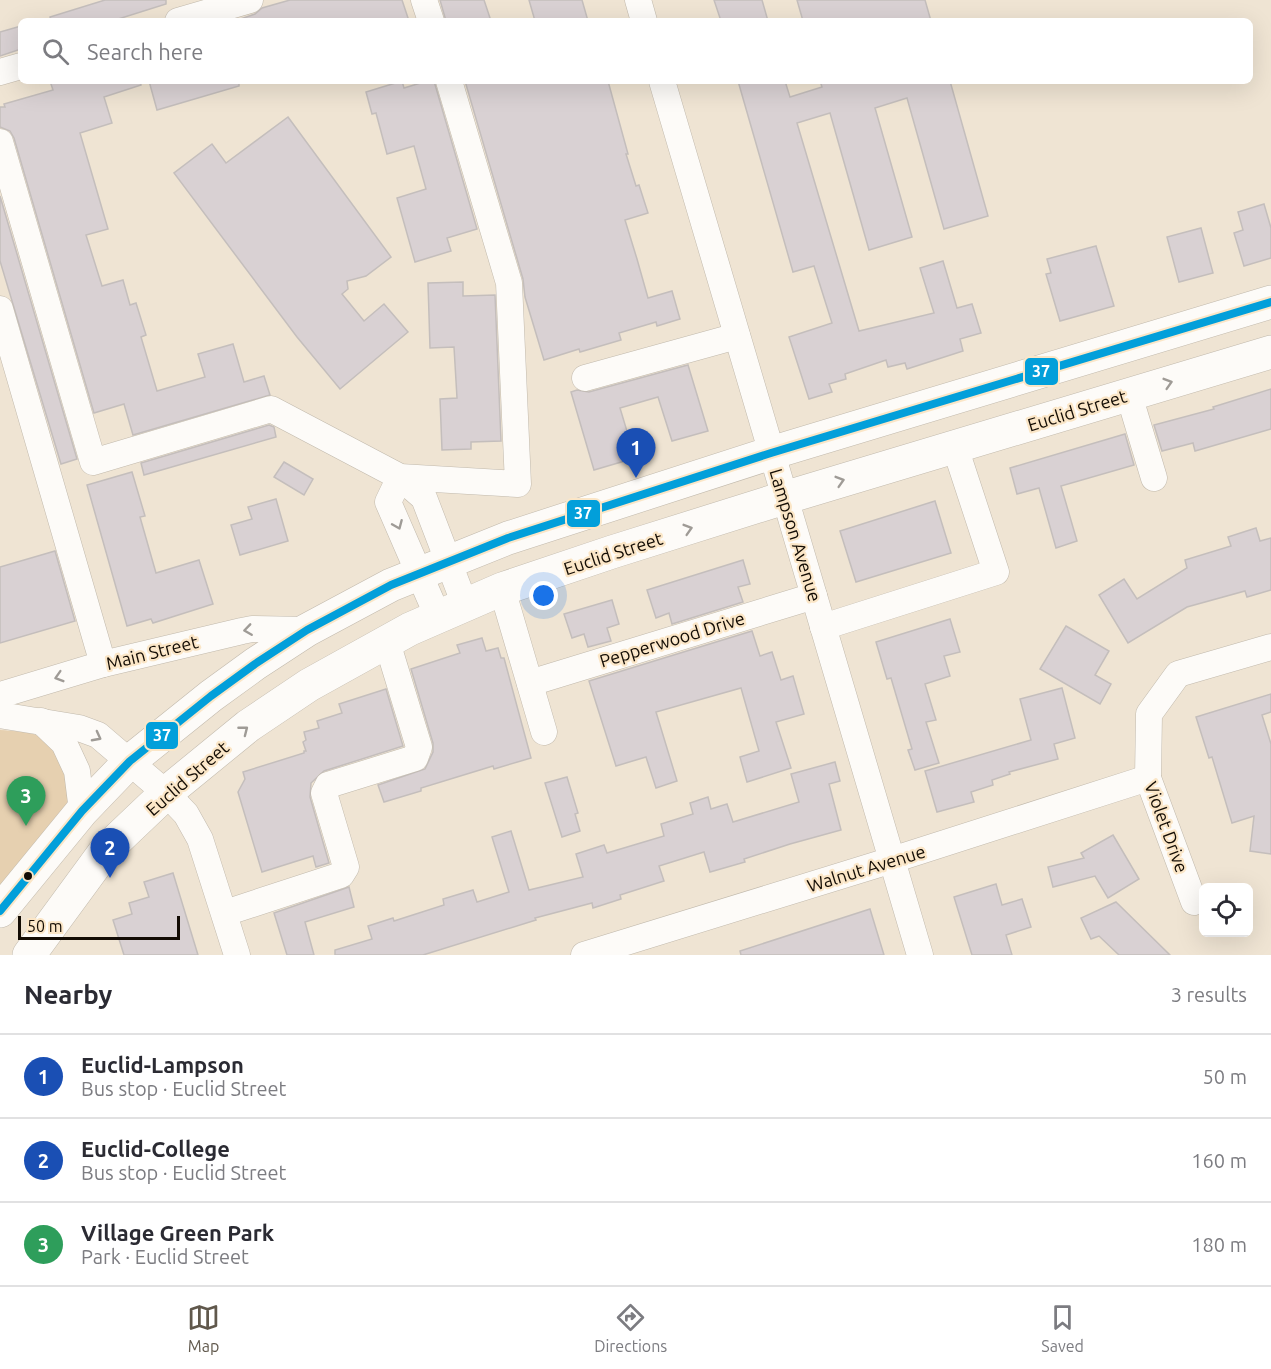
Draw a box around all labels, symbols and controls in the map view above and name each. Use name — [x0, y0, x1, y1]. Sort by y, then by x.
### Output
search box — [18, 18, 1253, 84]
icon: search — [39, 35, 72, 68]
text: Search here — [87, 39, 203, 64]
line badge: 37 — [1024, 357, 1059, 386]
text: 37 — [1032, 362, 1050, 380]
one-way arrow — [1162, 378, 1173, 390]
street label: Euclid Street — [1025, 385, 1129, 435]
pin: 1 — [616, 428, 656, 478]
street label: Lampson Avenue — [766, 466, 826, 604]
one-way arrow — [834, 476, 845, 488]
line badge: 37 — [566, 499, 601, 528]
text: 37 — [574, 504, 592, 522]
one-way arrow — [391, 519, 403, 530]
one-way arrow — [682, 523, 693, 536]
street label: Euclid Street — [561, 528, 665, 578]
your location — [529, 581, 558, 610]
street label: Pepperwood Drive — [597, 607, 747, 671]
one-way arrow — [244, 624, 253, 636]
street label: Main Street — [104, 631, 200, 673]
one-way arrow — [54, 670, 65, 682]
line badge: 37 — [145, 721, 179, 750]
text: 37 — [153, 726, 171, 744]
one-way arrow — [238, 726, 249, 737]
one-way arrow — [91, 729, 102, 741]
street label: Euclid Street — [142, 737, 232, 819]
pin: 3 — [6, 776, 46, 826]
street label: Violet Drive — [1141, 779, 1193, 875]
pin: 2 — [90, 828, 130, 878]
street label: Walnut Avenue — [804, 841, 928, 895]
unlabelled marker — [22, 870, 34, 882]
map controls — [1199, 883, 1253, 937]
button: locate — [1199, 883, 1253, 937]
scale bar — [18, 913, 180, 940]
text: 50 m — [27, 917, 63, 935]
text: Nearby — [24, 980, 112, 1009]
text: 3 results — [1171, 983, 1247, 1006]
text: Euclid-Lampson — [81, 1052, 244, 1077]
text: 1 — [38, 1065, 49, 1088]
text: 50 m — [1203, 1065, 1247, 1088]
text: Bus stop · Euclid Street — [81, 1077, 286, 1100]
text: Euclid-College — [81, 1136, 230, 1161]
text: 2 — [38, 1149, 49, 1172]
text: 160 m — [1191, 1149, 1247, 1172]
text: Bus stop · Euclid Street — [81, 1161, 286, 1184]
text: Village Green Park — [81, 1220, 274, 1245]
text: 3 — [38, 1233, 49, 1256]
text: 180 m — [1191, 1233, 1247, 1256]
text: Park · Euclid Street — [81, 1245, 249, 1268]
tab: Map — [187, 1301, 220, 1355]
tab: Directions — [594, 1301, 667, 1355]
tab: Saved — [1041, 1301, 1084, 1355]

